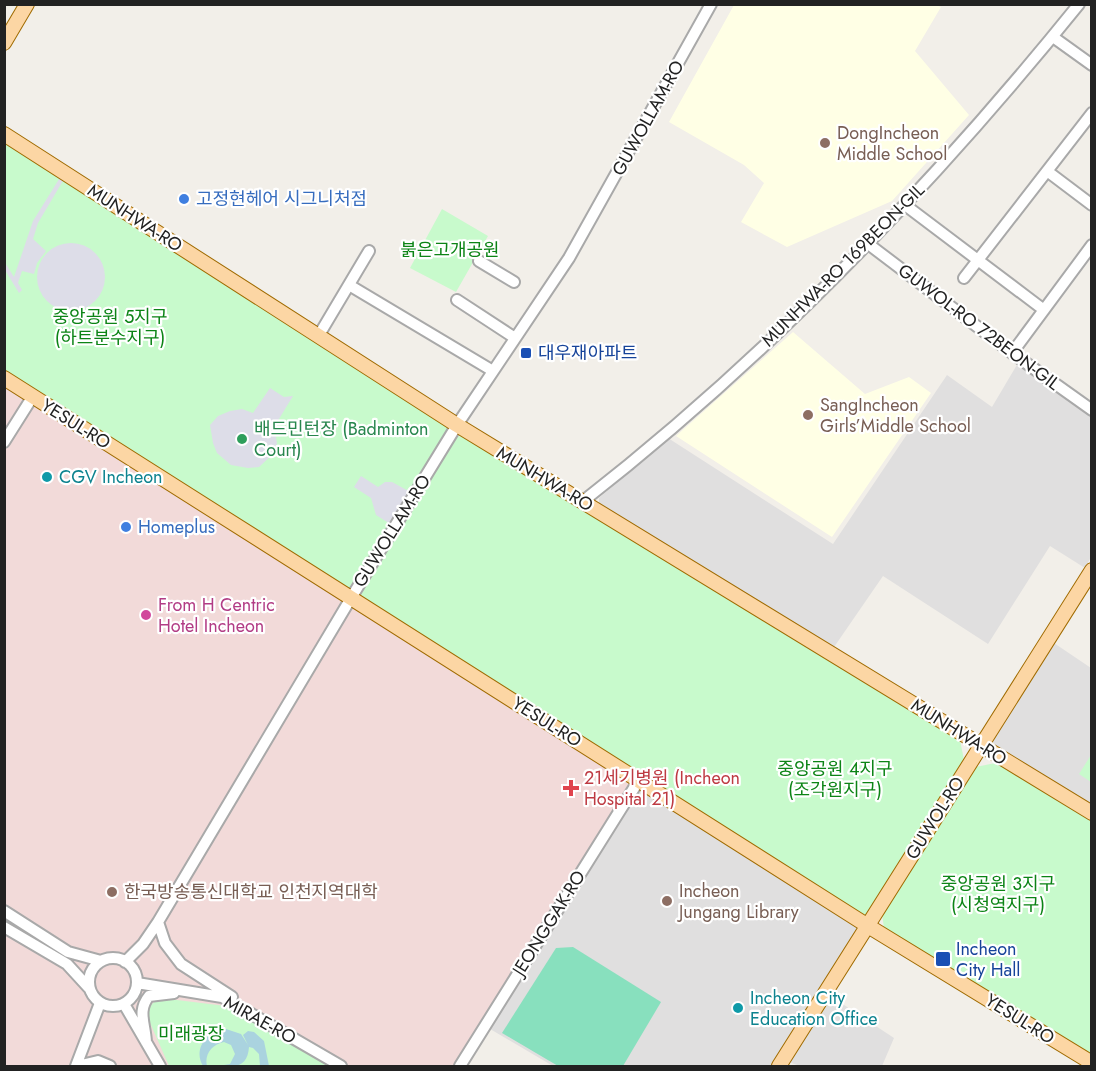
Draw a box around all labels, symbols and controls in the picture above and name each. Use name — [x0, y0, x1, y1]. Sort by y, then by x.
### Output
street label: GUWOLLAM-RO — [606, 56, 690, 180]
place label: DongIncheon Middle School — [837, 120, 947, 167]
marker: DongIncheon Middle School — [818, 136, 832, 150]
street label: MUNHWA-RO — [82, 178, 188, 258]
street label: MUNHWA-RO 169BEON-GIL — [756, 178, 930, 352]
place label: 고정현헤어 시그니처점 — [196, 186, 367, 212]
marker: 고정현헤어 시그니처점 — [177, 192, 191, 206]
park label: 붉은고개공원 — [400, 237, 500, 263]
street label: GUWOL-RO 72BEON-GIL — [893, 257, 1065, 397]
park label: 중앙공원 5지구 (하트분수지구) — [53, 304, 167, 351]
place label: 대우재아파트 — [538, 340, 637, 366]
marker: 대우재아파트 — [519, 346, 533, 360]
street label: YESUL-RO — [36, 392, 116, 456]
place label: SangIncheon Girls’Middle School — [820, 392, 971, 439]
marker: SangIncheon Girls’Middle School — [801, 408, 815, 422]
place label: 배드민턴장 (Badminton Court) — [254, 416, 429, 463]
marker: 배드민턴장 (Badminton Court) — [235, 432, 249, 446]
street label: MUNHWA-RO — [492, 440, 598, 518]
place label: CGV Incheon — [59, 464, 162, 490]
marker: CGV Incheon — [40, 470, 54, 484]
street label: GUWOLLAM-RO — [347, 470, 437, 592]
place label: Homeplus — [138, 514, 215, 540]
marker: Homeplus — [119, 520, 133, 534]
place label: From H Centric Hotel Incheon — [158, 592, 275, 639]
marker: From H Centric Hotel Incheon — [139, 608, 153, 622]
street label: YESUL-RO — [507, 690, 587, 754]
street label: MUNHWA-RO — [906, 692, 1012, 772]
park label: 중앙공원 4지구 (조각원지구) — [777, 756, 893, 803]
place label: 21세기병원 (Incheon Hospital 21) — [584, 765, 740, 812]
street label: GUWOL-RO — [899, 772, 971, 864]
marker: 21세기병원 (Incheon Hospital 21) — [562, 779, 580, 797]
street label: JEONGGAK-RO — [505, 865, 592, 982]
park label: 중앙공원 3지구 (시청역지구) — [941, 871, 1055, 918]
place label: Incheon Jungang Library — [677, 878, 799, 925]
place label: 한국방송통신대학교 인천지역대학 — [124, 879, 378, 905]
marker: 한국방송통신대학교 인천지역대학 — [105, 885, 119, 899]
marker: Incheon Jungang Library — [660, 894, 674, 908]
place label: Incheon City Hall — [956, 936, 1020, 983]
marker: Incheon City Hall — [934, 950, 952, 968]
place label: Incheon City Education Office — [750, 985, 878, 1032]
street label: YESUL-RO — [980, 987, 1060, 1051]
street label: MIRAE-RO — [219, 989, 301, 1051]
marker: Incheon City Education Office — [731, 1001, 745, 1015]
park label: 미래광장 — [158, 1021, 224, 1047]

